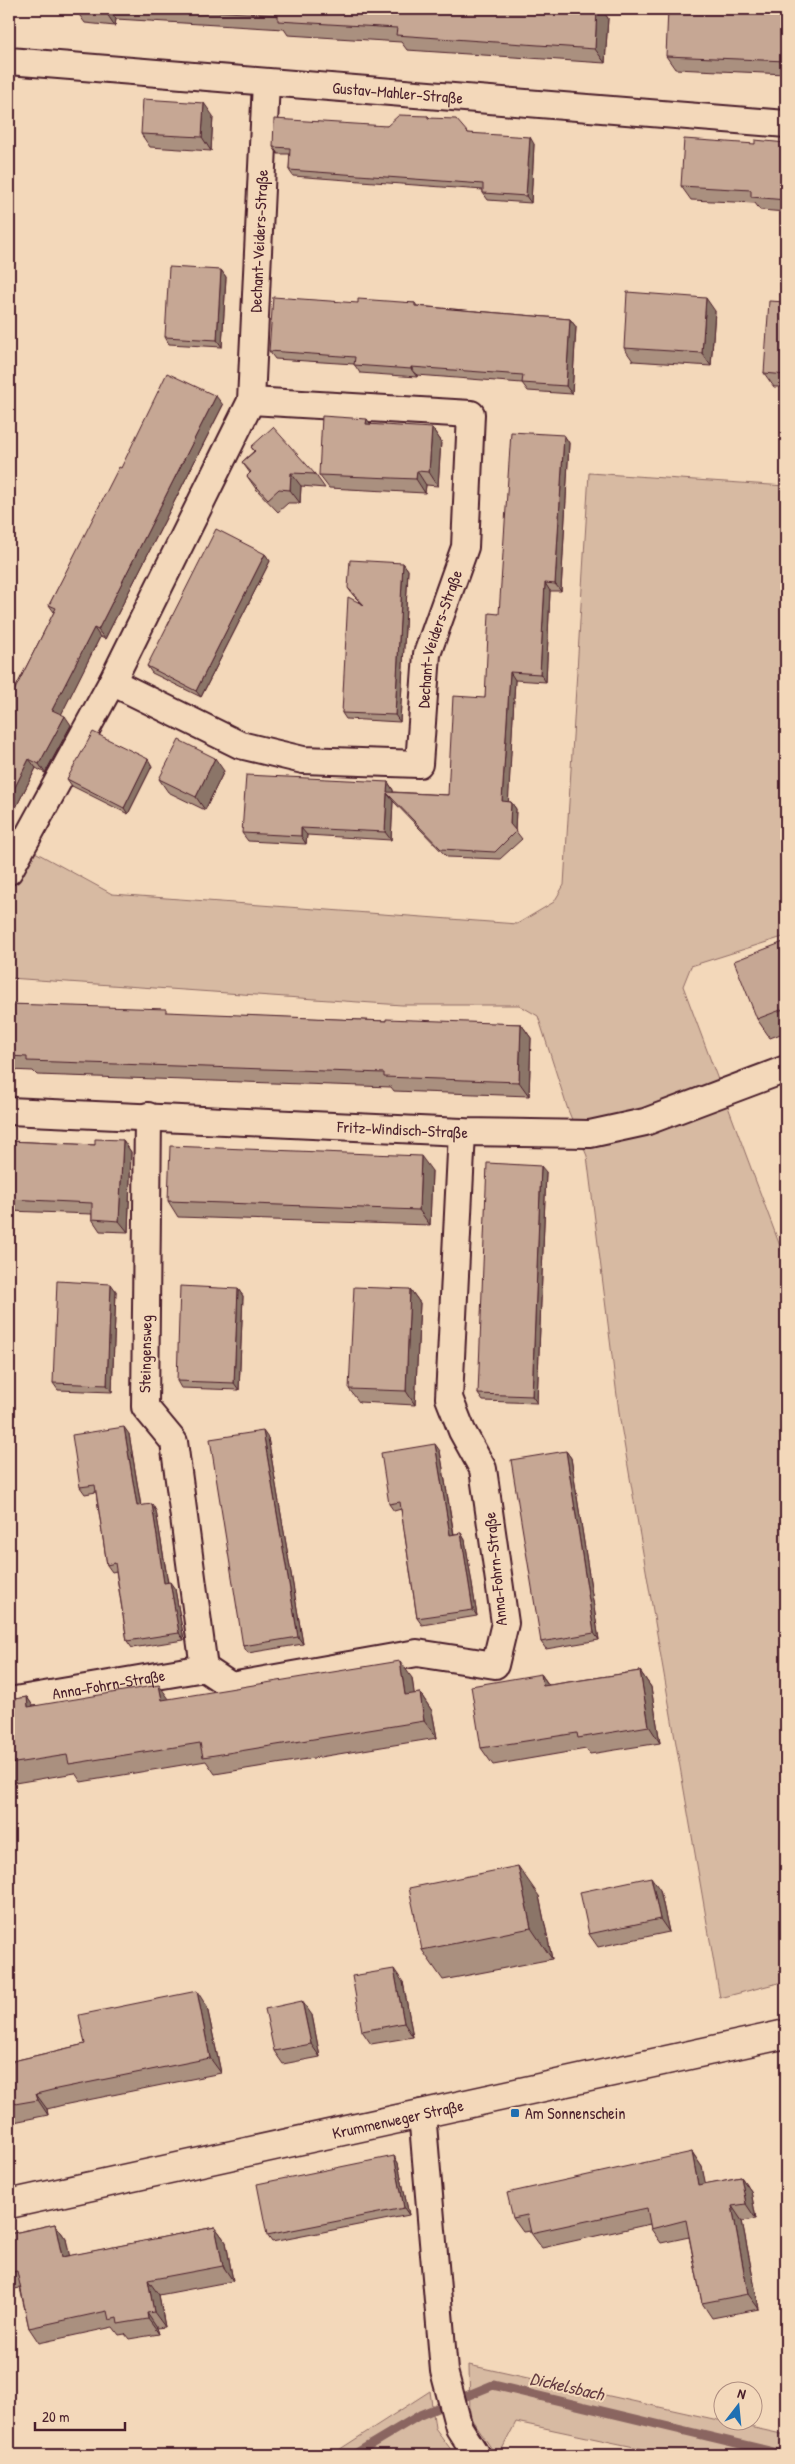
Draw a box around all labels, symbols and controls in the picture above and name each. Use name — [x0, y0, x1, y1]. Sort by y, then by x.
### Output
street label: Gustav-Mahler-Straße — [332, 76, 464, 109]
street label: Dechant-Veiders-Straße — [244, 168, 273, 313]
street label: Dechant-Veiders-Straße — [412, 566, 467, 709]
street label: Fritz-Windisch-Straße — [336, 1115, 469, 1143]
street label: Steingensweg — [133, 1315, 157, 1393]
street label: Anna-Fohrn-Straße — [478, 1510, 512, 1627]
street label: Anna-Fohrn-Straße — [50, 1664, 167, 1705]
street label: Krummenweger Straße — [330, 2094, 466, 2144]
place label: Am Sonnenschein — [525, 2102, 626, 2124]
marker: Am Sonnenschein — [509, 2107, 521, 2119]
water label: Dickelsbach — [528, 2365, 608, 2407]
north arrow — [712, 2382, 762, 2432]
text: N — [736, 2383, 748, 2403]
scale bar — [35, 2399, 125, 2431]
text: 20 m — [42, 2406, 69, 2427]

